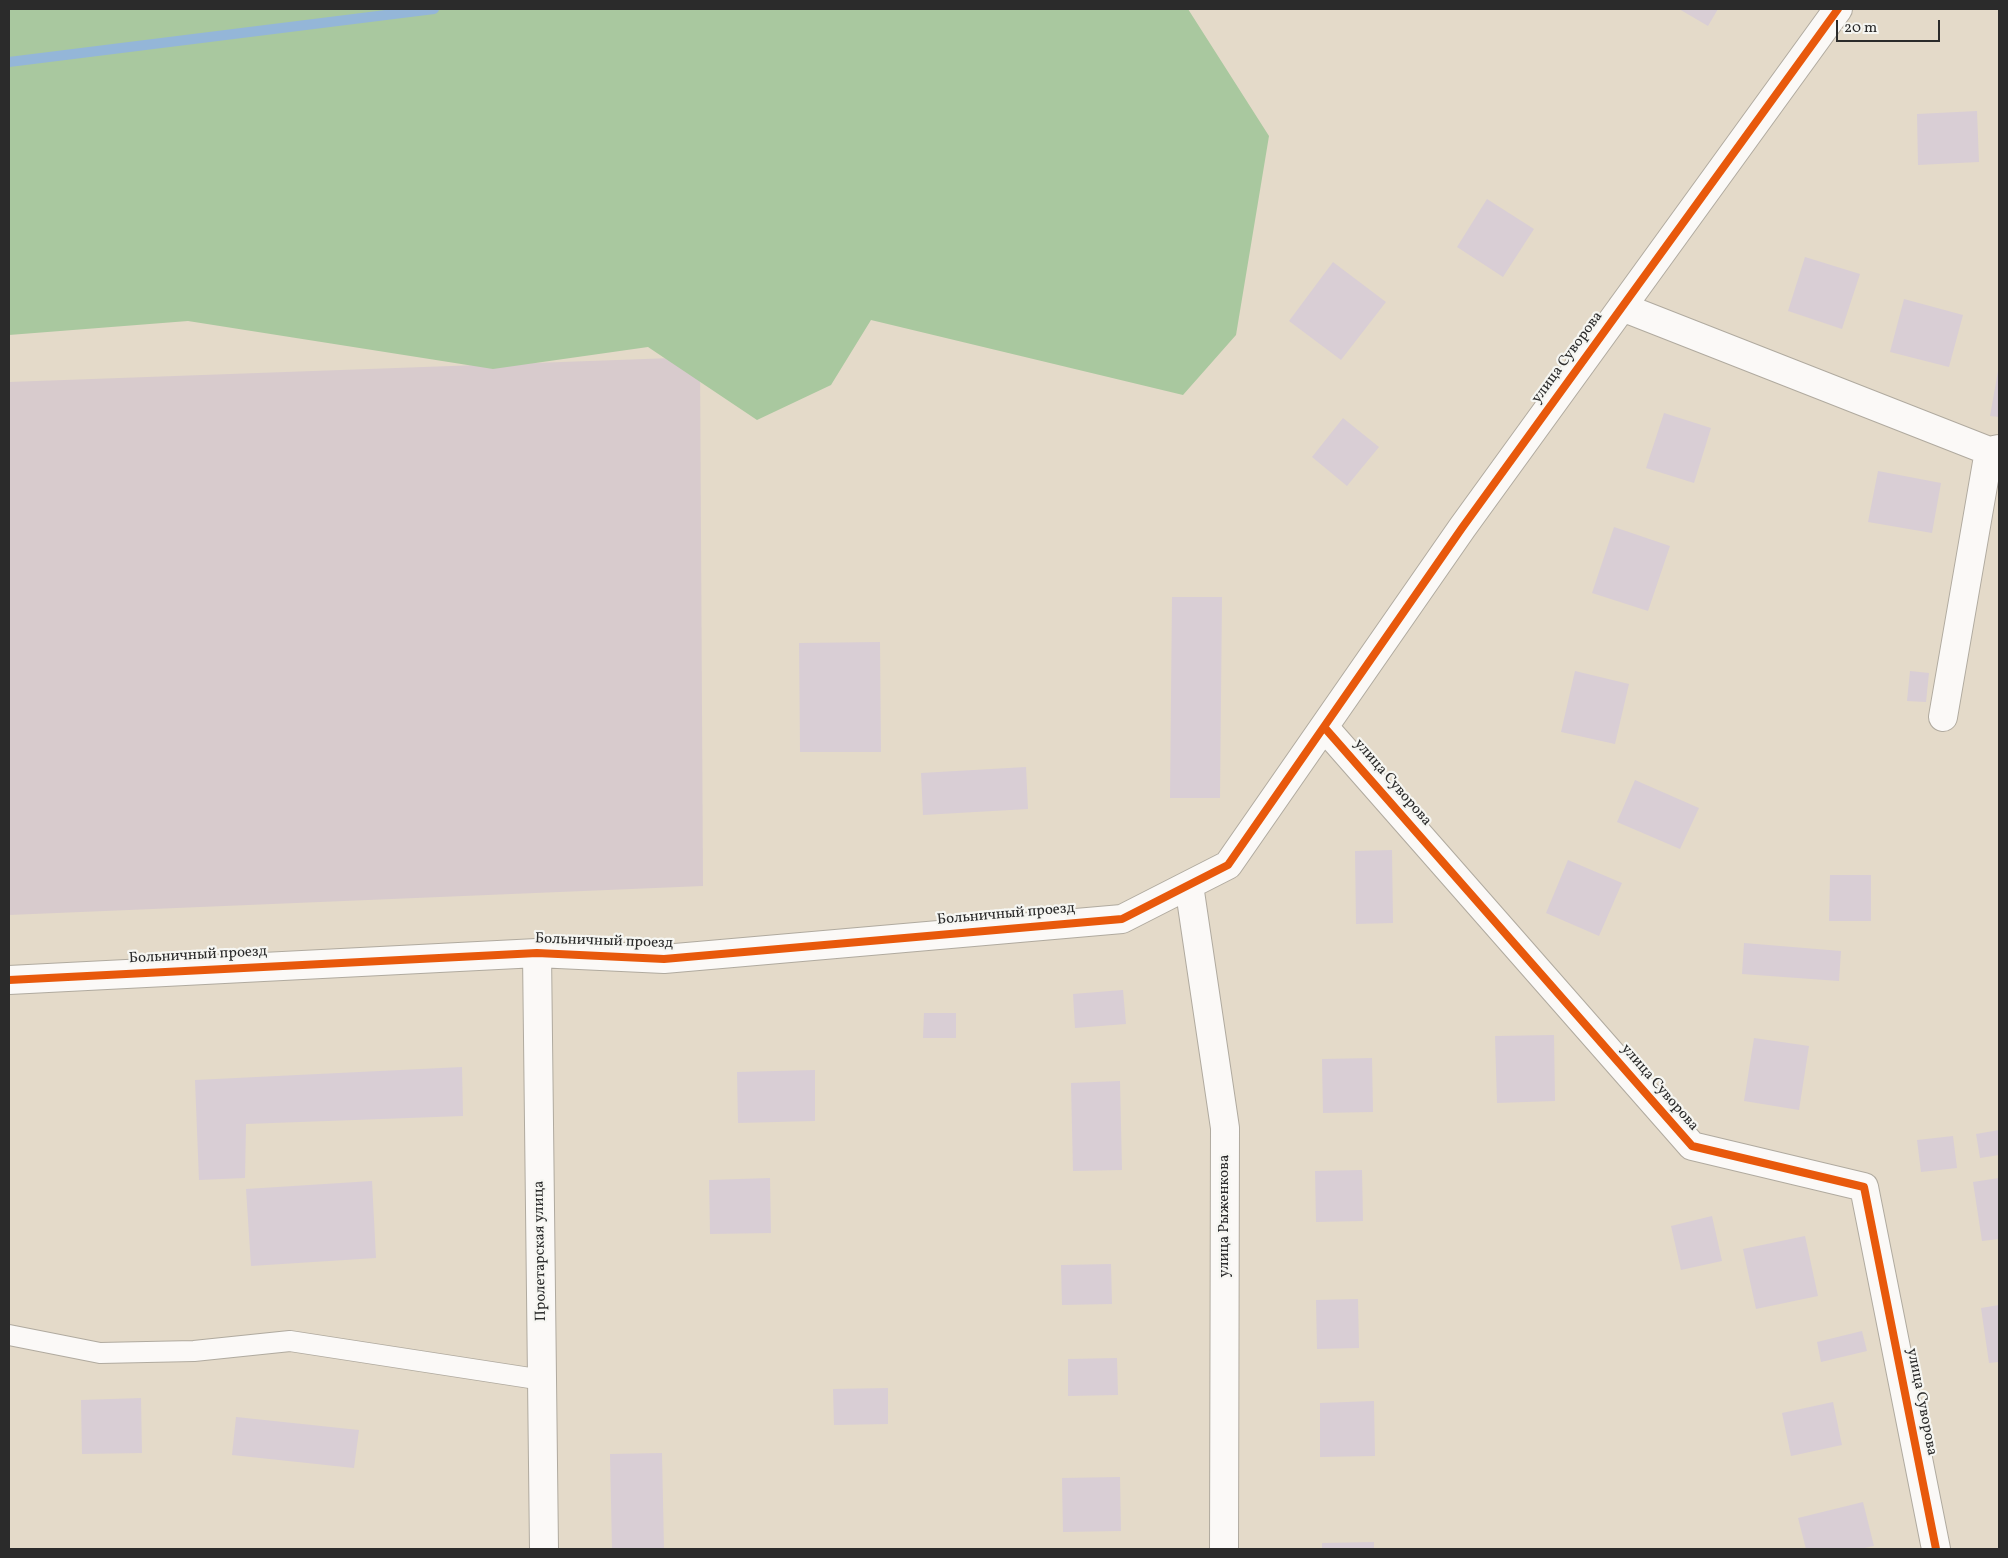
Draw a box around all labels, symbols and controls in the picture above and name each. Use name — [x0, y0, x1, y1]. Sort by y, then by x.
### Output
scale bar — [1838, 10, 1942, 42]
text: 20 m — [1844, 18, 1877, 39]
street label: улица Суворова — [1529, 308, 1607, 408]
street label: улица Суворова — [1349, 736, 1435, 830]
street label: Больничный проезд — [936, 900, 1076, 930]
street label: Больничный проезд — [535, 931, 673, 953]
street label: Больничный проезд — [128, 943, 268, 969]
street label: улица Суворова — [1616, 1041, 1702, 1135]
street label: улица Рыженкова — [1216, 1155, 1234, 1277]
street label: Пролетарская улица — [531, 1180, 551, 1322]
street label: улица Суворова — [1902, 1347, 1940, 1457]

